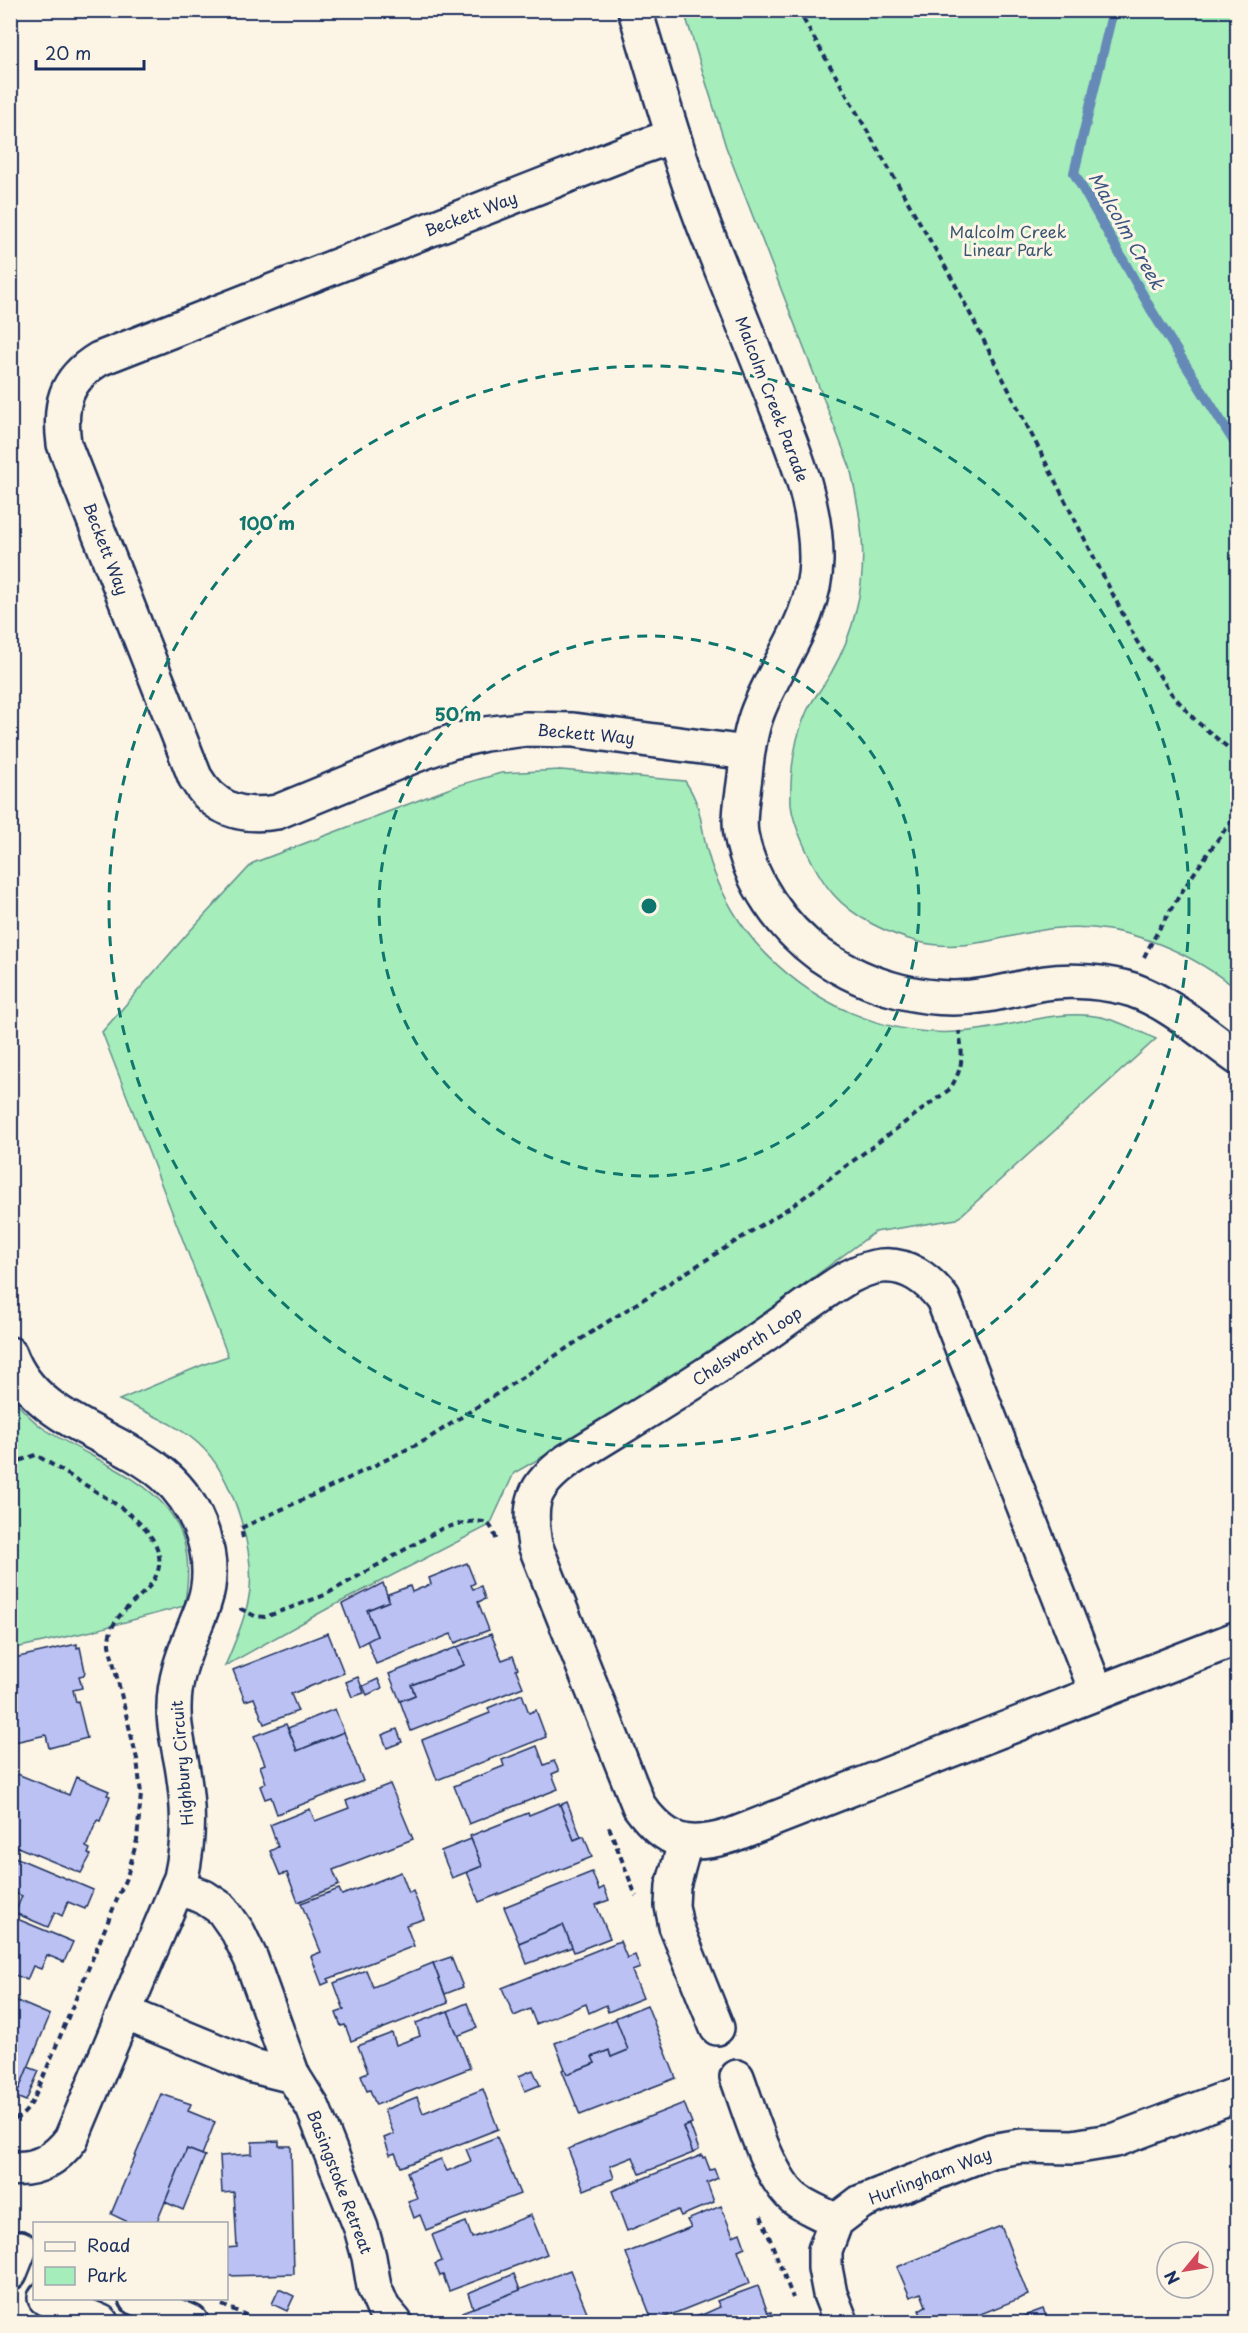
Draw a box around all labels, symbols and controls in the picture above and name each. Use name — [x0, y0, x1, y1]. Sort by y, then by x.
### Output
scale bar — [36, 33, 144, 71]
text: 20 m — [45, 39, 91, 66]
water label: Malcolm Creek — [1083, 167, 1172, 295]
street label: Beckett Way — [421, 184, 520, 242]
park label: Malcolm Creek Linear Park — [950, 219, 1067, 261]
street label: Malcolm Creek Parade — [730, 312, 816, 485]
street label: Beckett Way — [78, 499, 136, 598]
text: 100 m — [239, 509, 295, 536]
text: 50 m — [435, 700, 481, 727]
street label: Beckett Way — [536, 717, 636, 749]
centre of rings — [639, 896, 659, 916]
street label: Chelsworth Loop — [687, 1300, 806, 1391]
street label: Highbury Circuit — [164, 1699, 198, 1827]
street label: Basingstoke Retreat — [302, 2106, 380, 2257]
street label: Hurlingham Way — [865, 2141, 995, 2210]
legend — [33, 2222, 228, 2300]
text: Road — [87, 2231, 131, 2258]
north arrow — [1155, 2240, 1215, 2300]
text: Park — [87, 2261, 127, 2288]
text: N — [1158, 2267, 1185, 2289]

